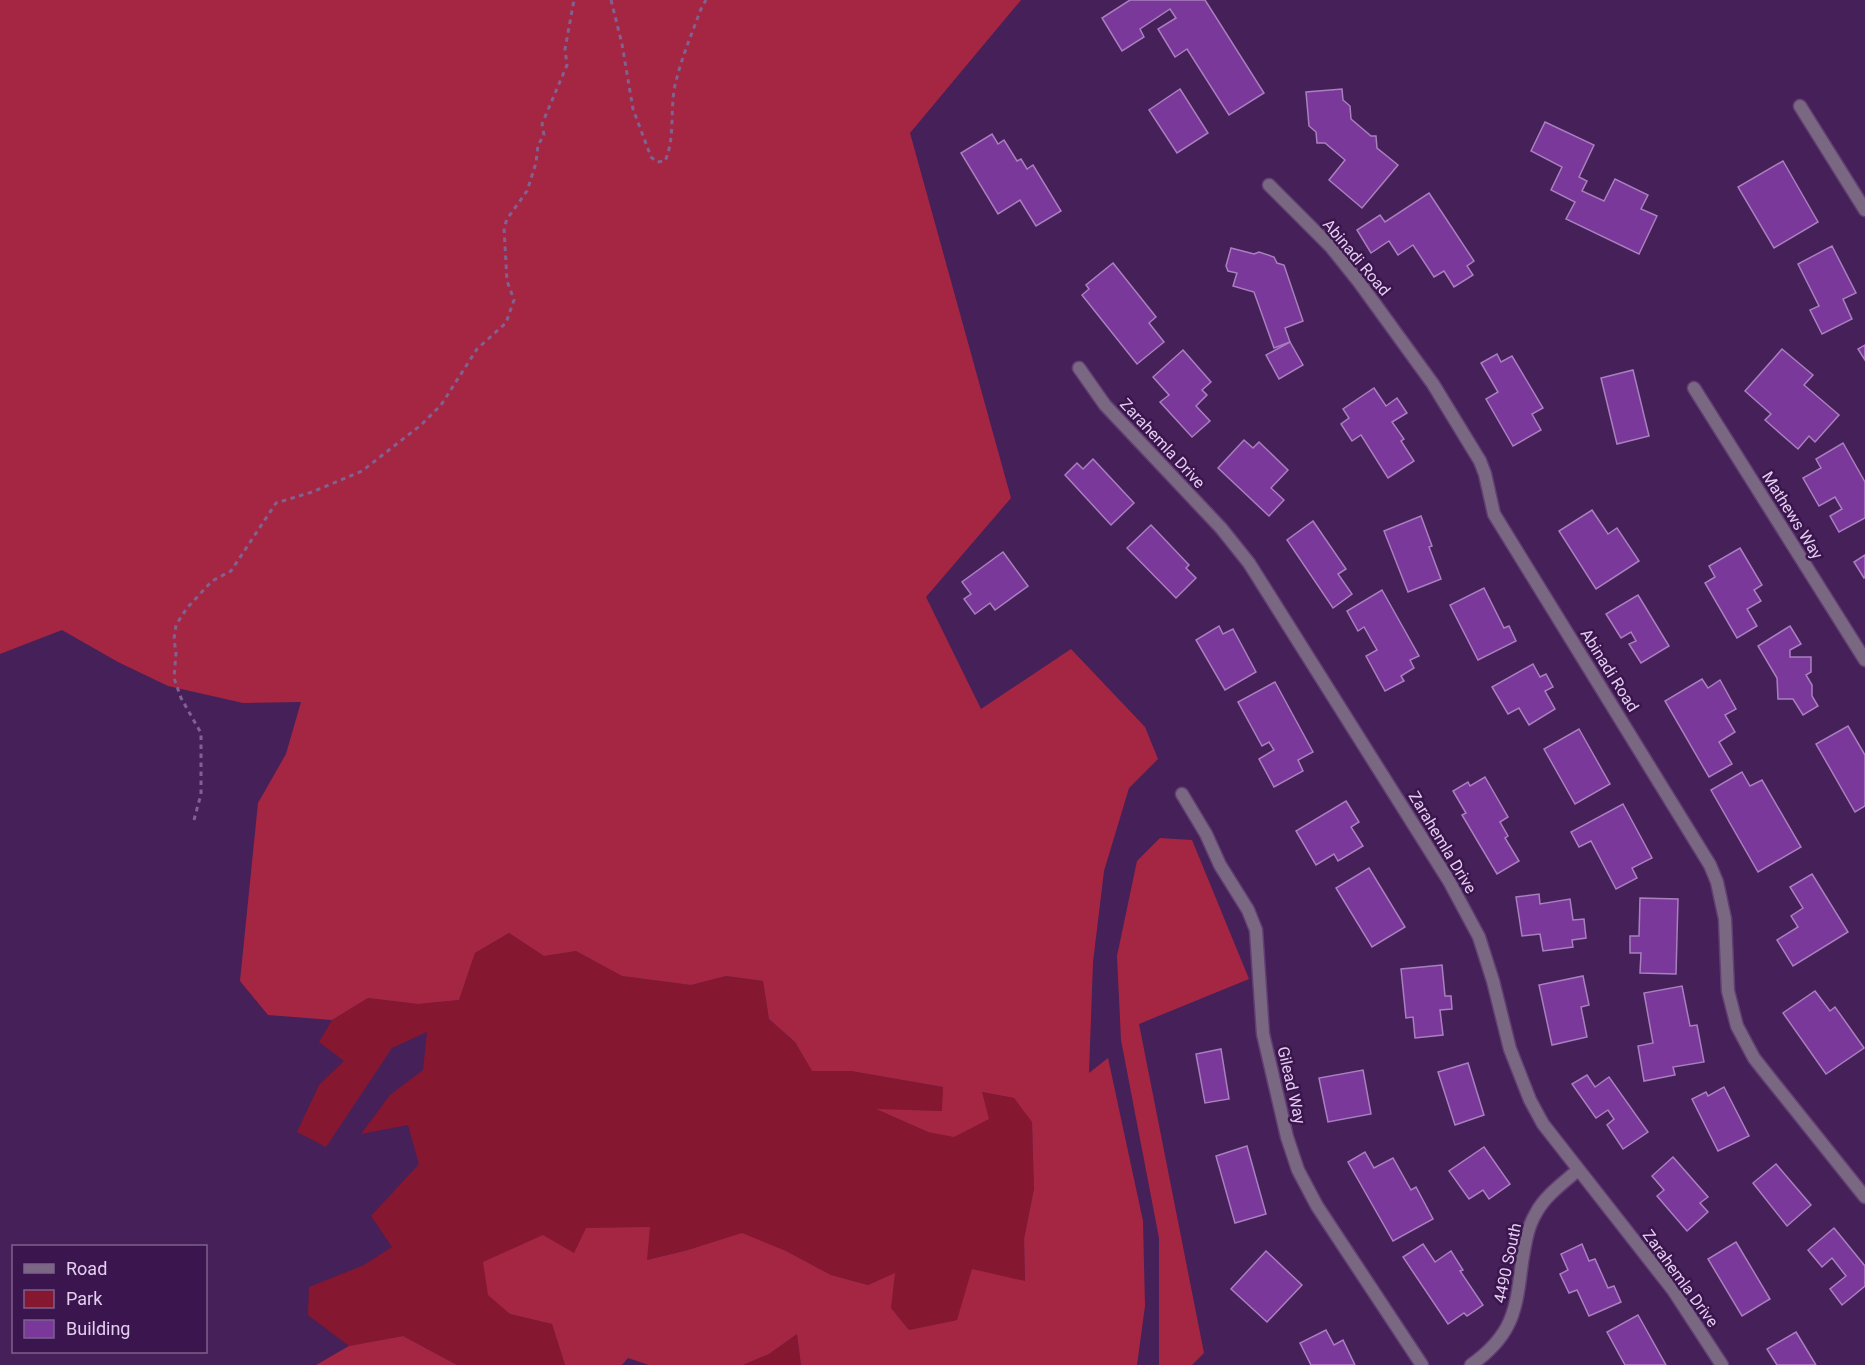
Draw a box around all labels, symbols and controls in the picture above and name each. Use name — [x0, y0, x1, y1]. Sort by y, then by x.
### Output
street label: Abinadi Road — [1319, 215, 1394, 300]
street label: Zarahemla Drive — [1116, 394, 1209, 492]
street label: Mathews Way — [1758, 468, 1827, 563]
street label: Abinadi Road — [1576, 625, 1643, 715]
street label: Zarahemla Drive — [1405, 788, 1481, 897]
street label: Gilead Way — [1273, 1045, 1310, 1126]
street label: 4490 South — [1490, 1221, 1525, 1305]
street label: Zarahemla Drive — [1639, 1226, 1722, 1331]
legend — [12, 1245, 207, 1353]
text: Road — [66, 1258, 107, 1279]
text: Park — [66, 1288, 103, 1309]
text: Building — [66, 1318, 130, 1339]

